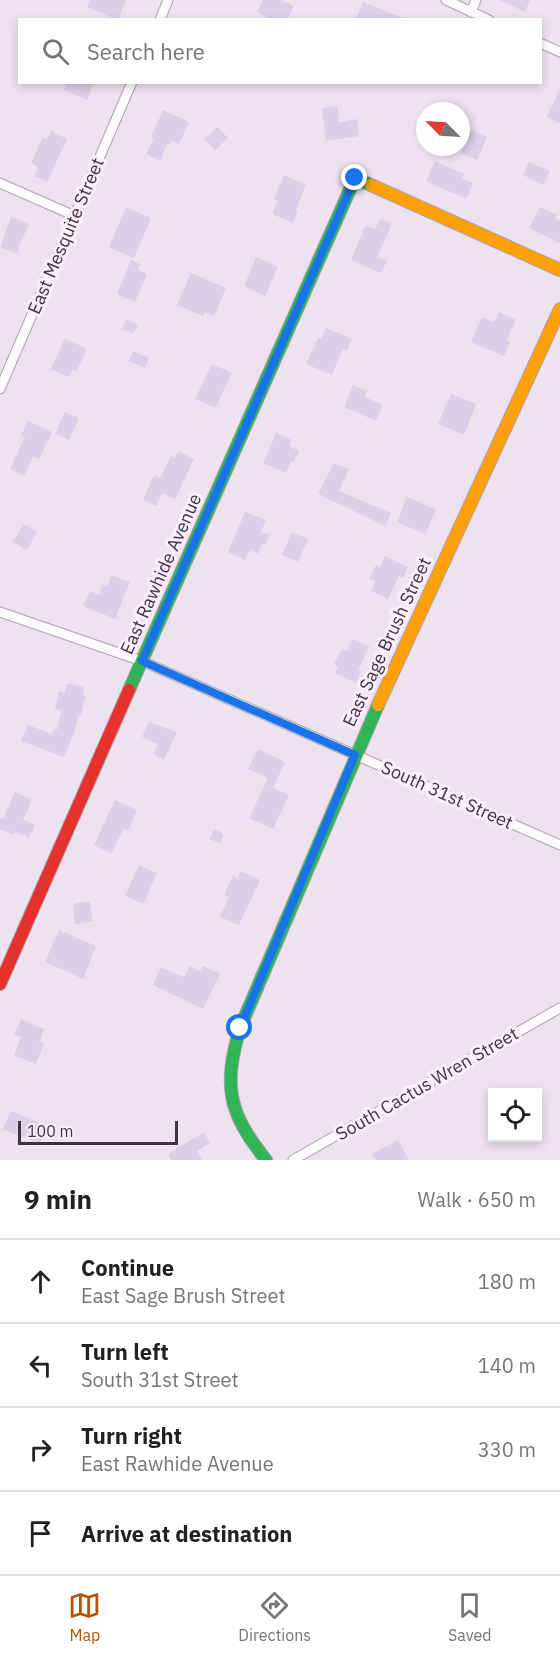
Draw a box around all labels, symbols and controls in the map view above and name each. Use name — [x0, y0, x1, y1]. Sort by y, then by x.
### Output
search box — [18, 18, 542, 84]
icon: search — [39, 35, 72, 68]
text: Search here — [87, 37, 205, 66]
north arrow — [416, 102, 470, 156]
street label: East Mesquite Street — [22, 154, 109, 317]
route end — [341, 164, 367, 190]
street label: East Rawhide Avenue — [115, 490, 206, 658]
street label: East Sage Brush Street — [337, 553, 436, 730]
street label: South 31st Street — [378, 755, 517, 834]
route start — [226, 1014, 252, 1040]
street label: South Cactus Wren Street — [331, 1022, 522, 1145]
map controls — [488, 1088, 542, 1142]
button: locate — [488, 1088, 542, 1142]
scale bar — [18, 1118, 178, 1146]
text: 100 m — [27, 1121, 74, 1141]
text: 9 min — [24, 1182, 92, 1216]
text: Walk · 650 m — [418, 1186, 536, 1213]
text: Continue — [81, 1253, 174, 1282]
icon: ahead — [24, 1265, 57, 1298]
text: 180 m — [478, 1268, 536, 1295]
text: East Sage Brush Street — [81, 1282, 286, 1309]
text: Turn left — [81, 1337, 169, 1366]
icon: left — [24, 1349, 57, 1382]
text: 140 m — [478, 1352, 536, 1379]
text: South 31st Street — [81, 1366, 238, 1393]
text: Turn right — [81, 1421, 182, 1450]
icon: right — [24, 1433, 57, 1466]
text: 330 m — [478, 1436, 536, 1463]
text: East Rawhide Avenue — [81, 1450, 274, 1477]
icon: arrive — [24, 1517, 57, 1550]
text: Arrive at destination — [81, 1519, 292, 1548]
tab: Map — [68, 1589, 101, 1645]
tab: Directions — [238, 1589, 311, 1645]
tab: Saved — [448, 1589, 492, 1645]

